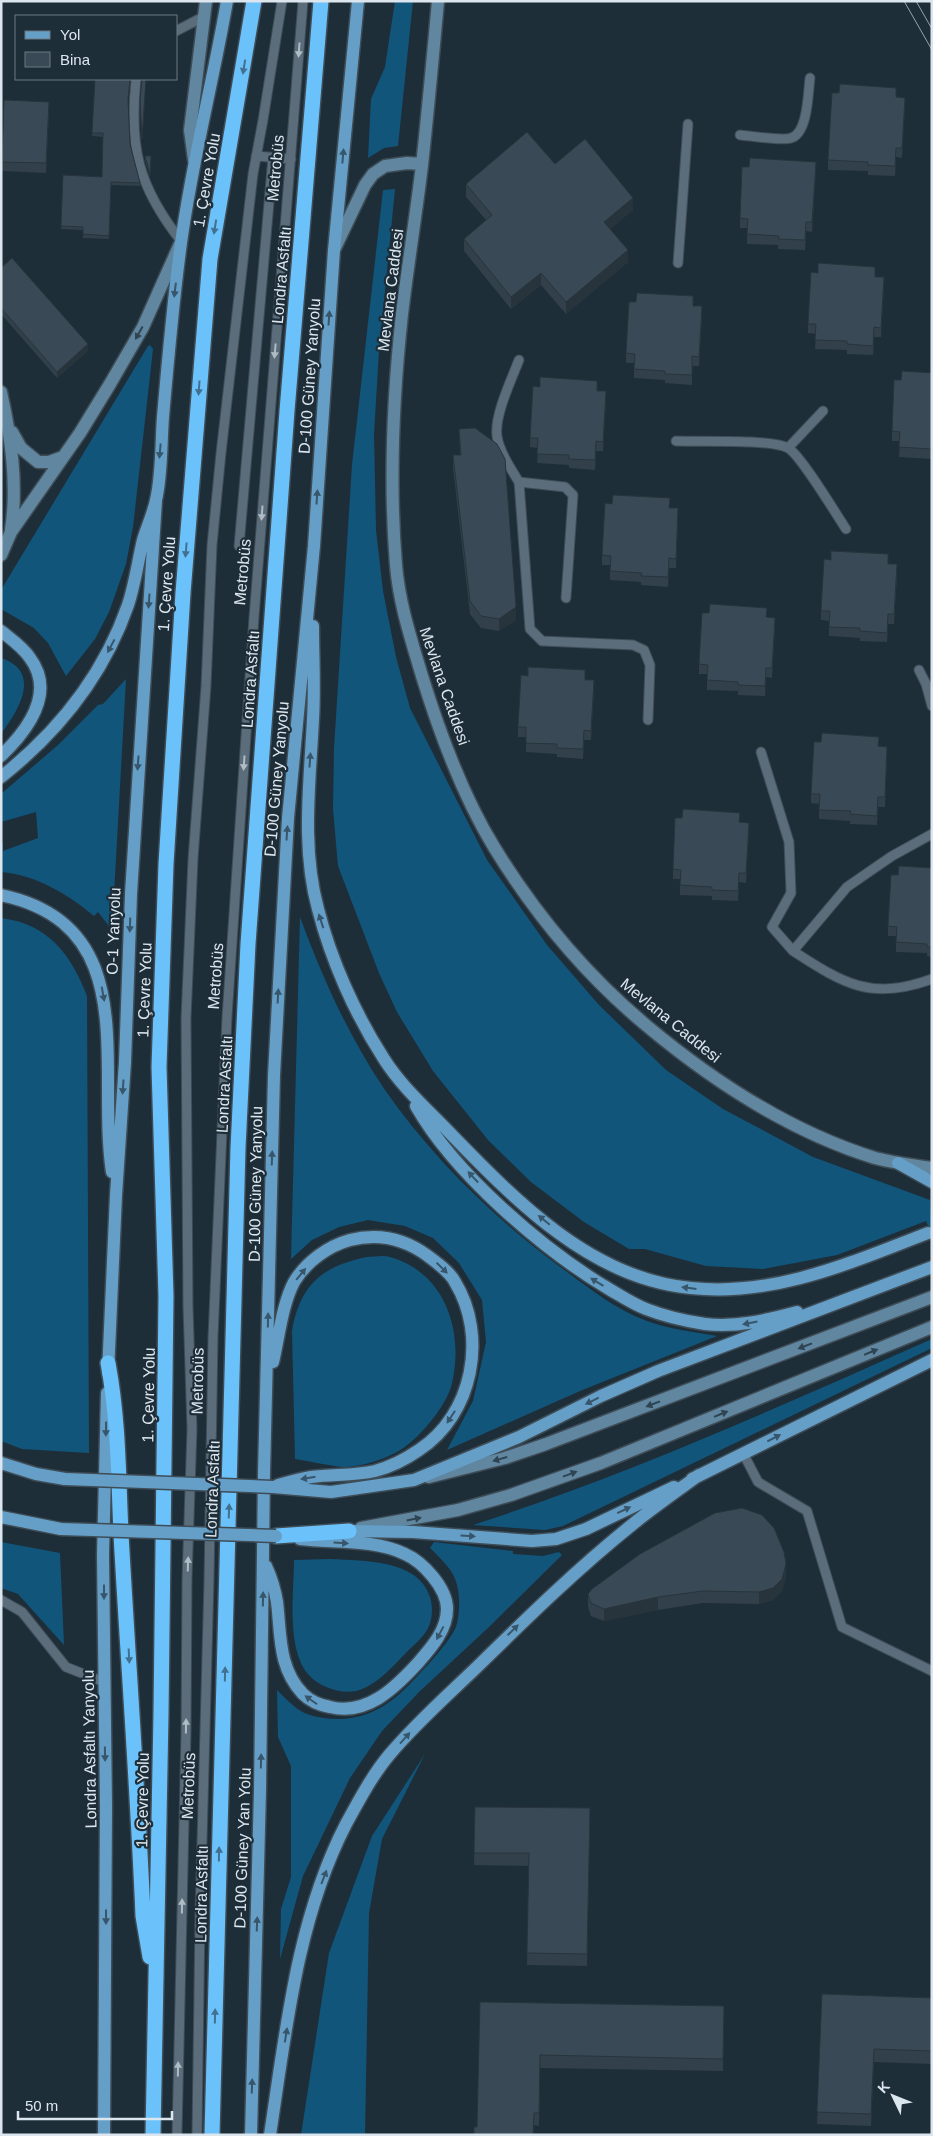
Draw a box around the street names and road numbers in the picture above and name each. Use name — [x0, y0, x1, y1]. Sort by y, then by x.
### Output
street label: 1. Çevre Yolu — [190, 132, 223, 228]
street label: Metrobüs — [264, 134, 287, 202]
street label: Londra Asfaltı — [269, 226, 294, 325]
street label: Mevlana Caddesi — [375, 228, 406, 352]
street label: D-100 Güney Yanyolu — [296, 298, 323, 454]
street label: 1. Çevre Yolu — [155, 536, 178, 632]
street label: Metrobüs — [231, 538, 254, 606]
street label: Mevlana Caddesi — [416, 625, 473, 747]
street label: Londra Asfaltı — [239, 630, 262, 728]
street label: D-100 Güney Yanyolu — [261, 701, 292, 857]
street label: O-1 Yanyolu — [103, 887, 124, 975]
street label: 1. Çevre Yolu — [134, 942, 155, 1038]
street label: Metrobüs — [205, 942, 226, 1010]
street label: Mevlana Caddesi — [617, 975, 724, 1066]
street label: Londra Asfaltı — [213, 1035, 236, 1133]
street label: D-100 Güney Yanyolu — [246, 1106, 265, 1262]
street label: 1. Çevre Yolu — [139, 1347, 158, 1443]
street label: Metrobüs — [188, 1348, 207, 1415]
street label: Londra Asfaltı — [202, 1440, 223, 1538]
street label: Londra Asfaltı Yanyolu — [80, 1670, 99, 1828]
street label: 1. Çevre Yolu — [133, 1752, 152, 1848]
street label: Metrobüs — [179, 1752, 198, 1820]
street label: D-100 Güney Yan Yolu — [231, 1767, 254, 1929]
street label: Londra Asfaltı — [192, 1845, 211, 1943]

